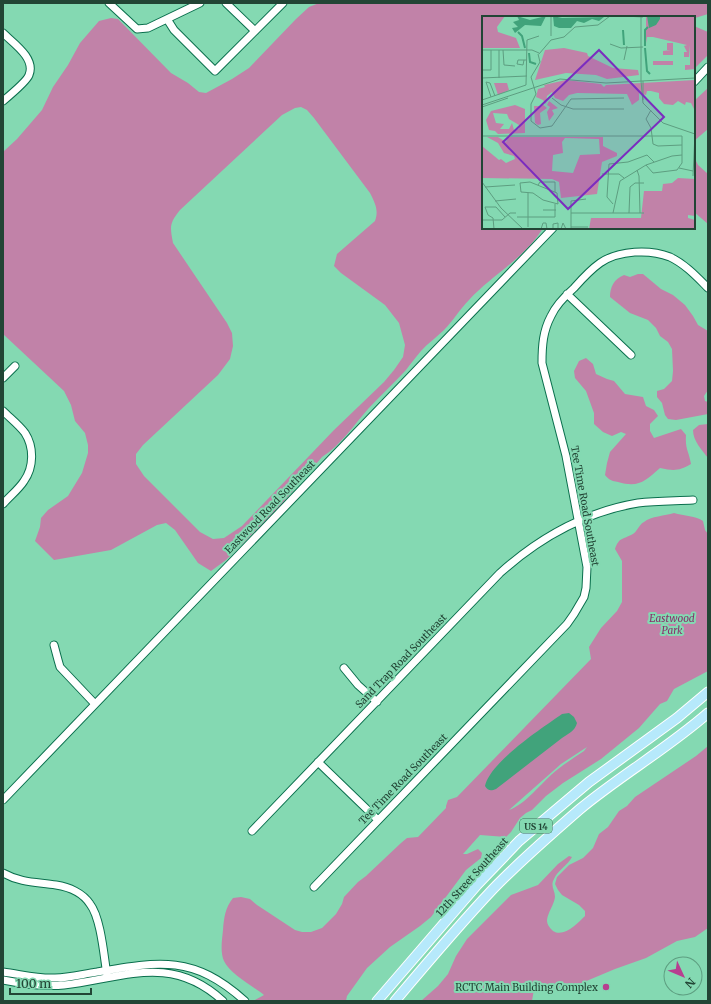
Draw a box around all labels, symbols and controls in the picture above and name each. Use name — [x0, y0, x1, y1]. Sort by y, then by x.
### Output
inset map — [482, 16, 695, 229]
street label: Tee Time Road Southeast — [568, 445, 602, 567]
street label: Eastwood Road Southeast — [222, 458, 318, 556]
street label: Sand Trap Road Southeast — [353, 611, 450, 711]
park label: Eastwood Park — [649, 612, 695, 637]
street label: Tee Time Road Southeast — [356, 731, 450, 827]
road number: US 14 — [520, 819, 552, 833]
street label: 12th Street Southeast — [433, 835, 511, 919]
north arrow — [663, 956, 703, 996]
scale bar — [10, 970, 91, 996]
text: N — [682, 975, 698, 991]
text: 100 m — [16, 976, 51, 991]
place label: RCTC Main Building Complex — [455, 981, 598, 994]
marker: RCTC Main Building Complex — [601, 982, 611, 992]

